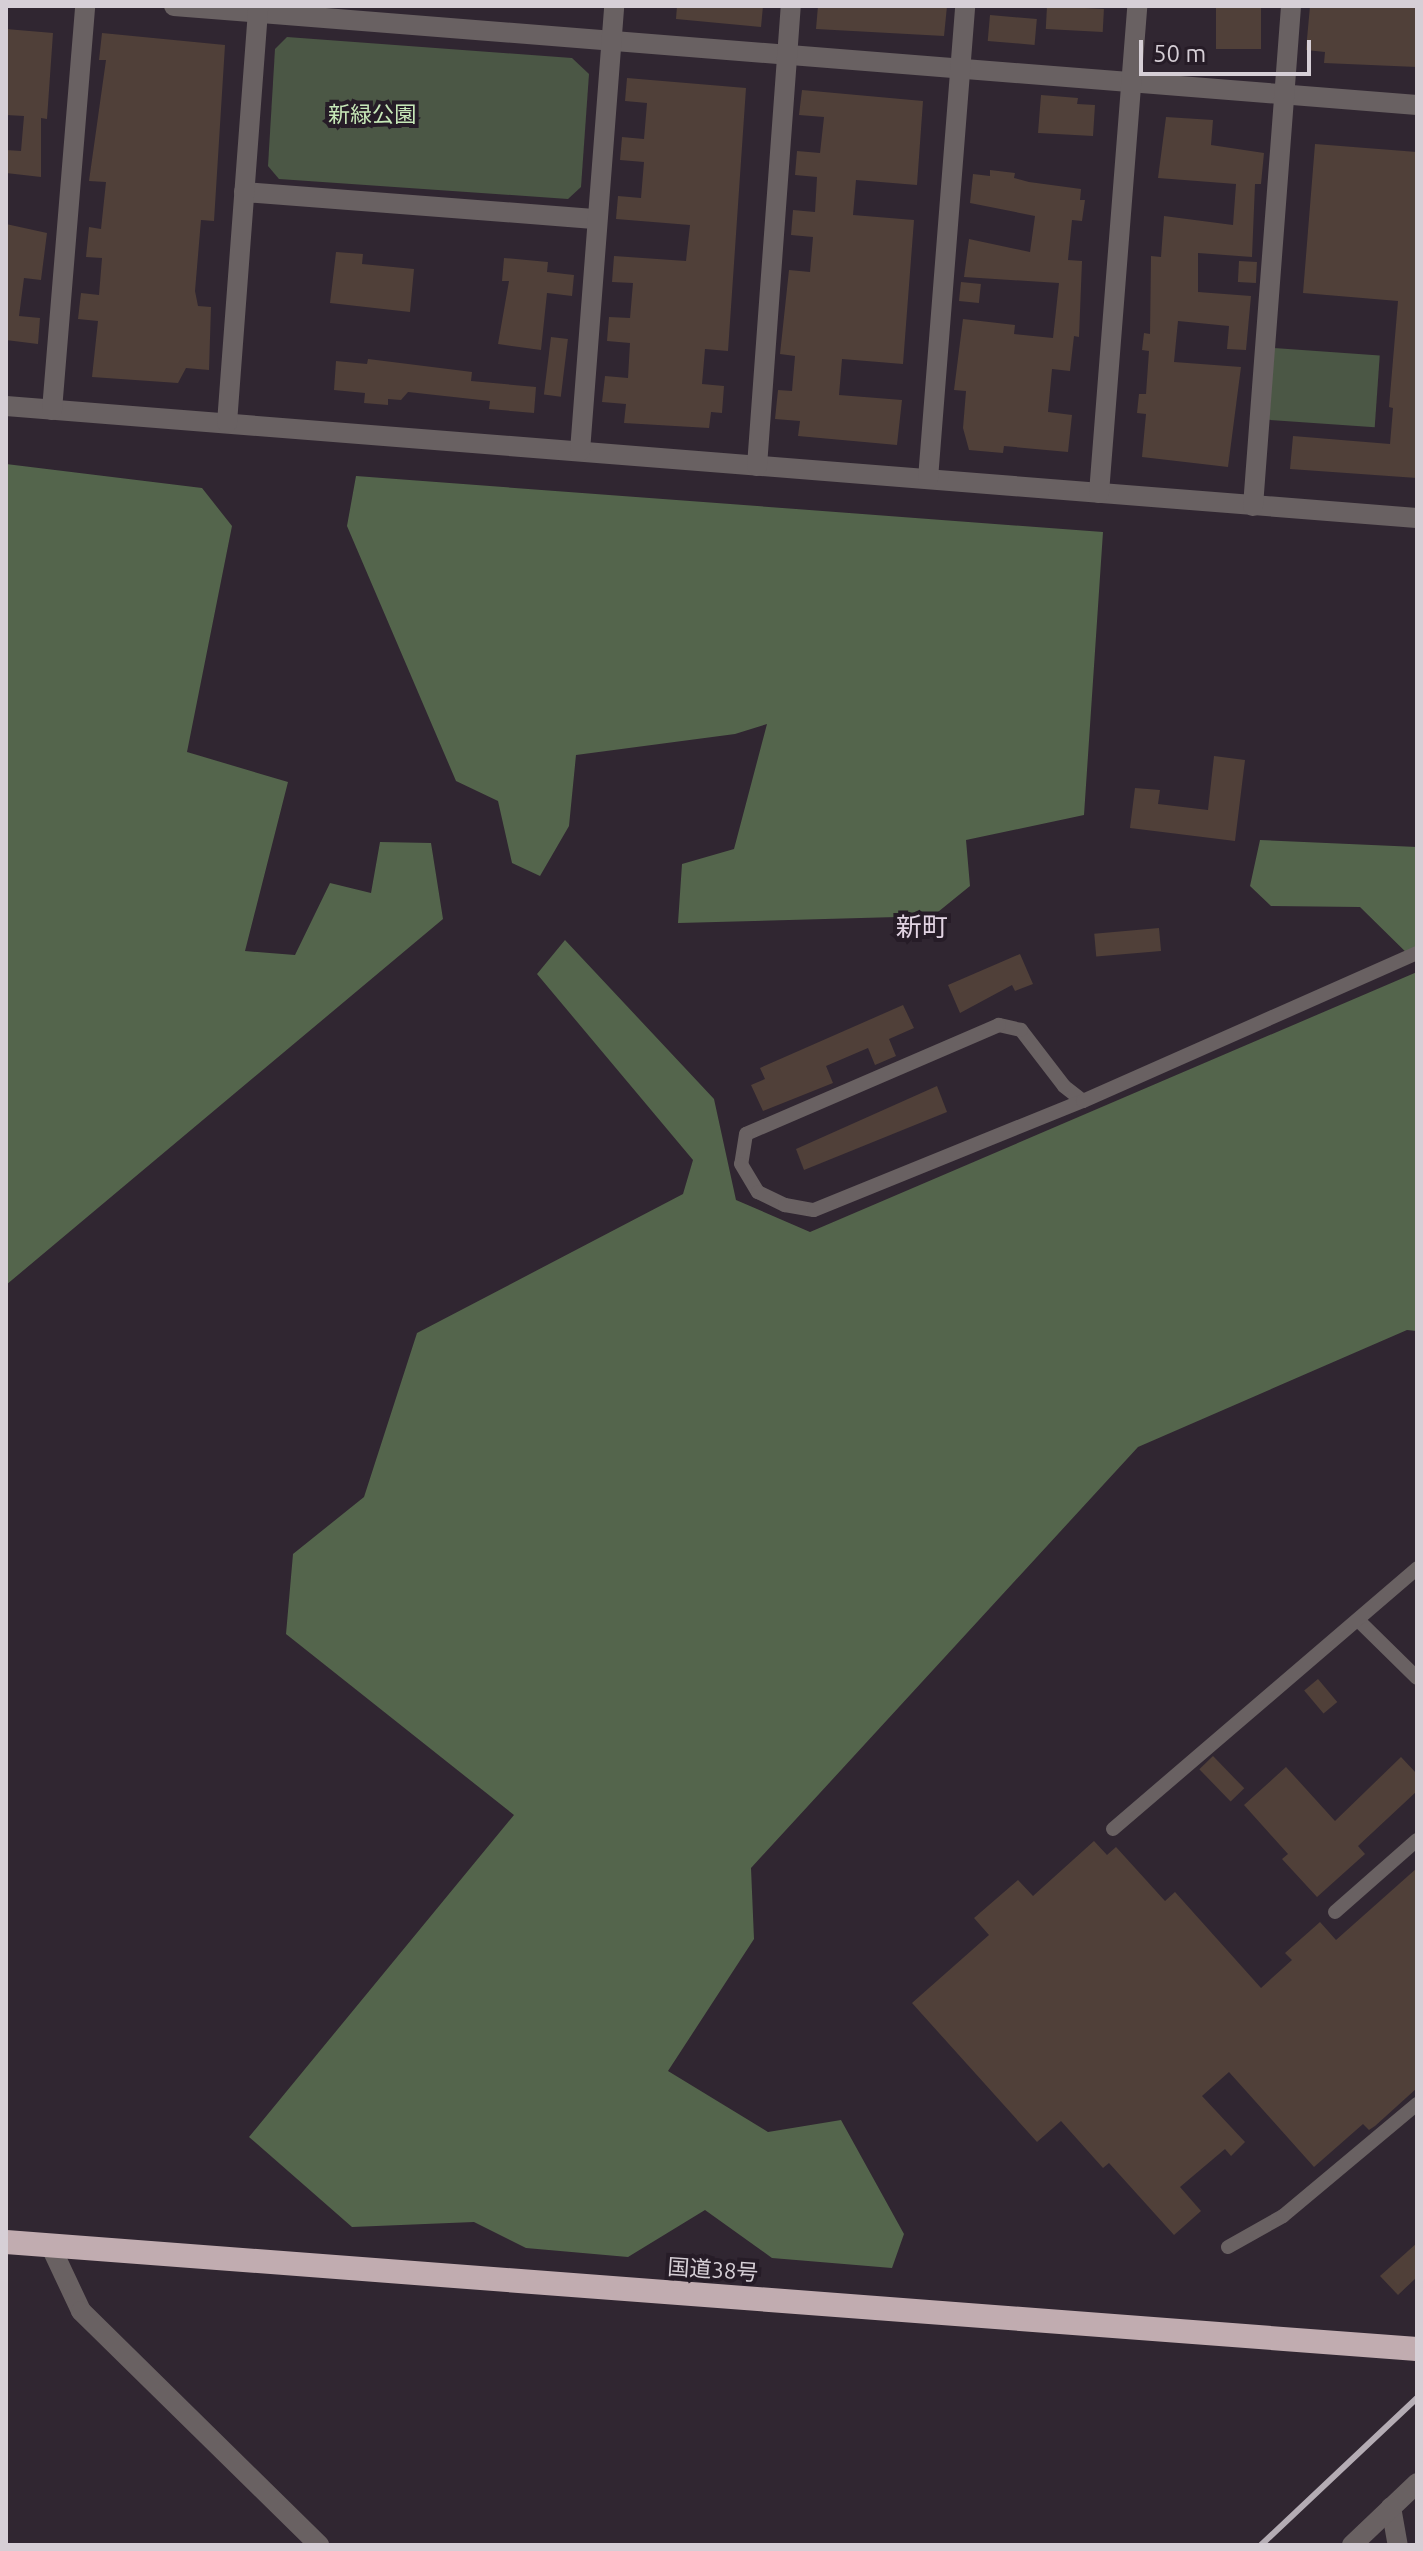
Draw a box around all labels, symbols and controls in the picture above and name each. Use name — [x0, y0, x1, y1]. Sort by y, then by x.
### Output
scale bar — [1143, 24, 1315, 74]
text: 50 m — [1153, 40, 1206, 67]
park label: 新緑公園 — [328, 101, 416, 127]
district label: 新町 — [896, 911, 948, 943]
street label: 国道38号 — [667, 2253, 759, 2285]

